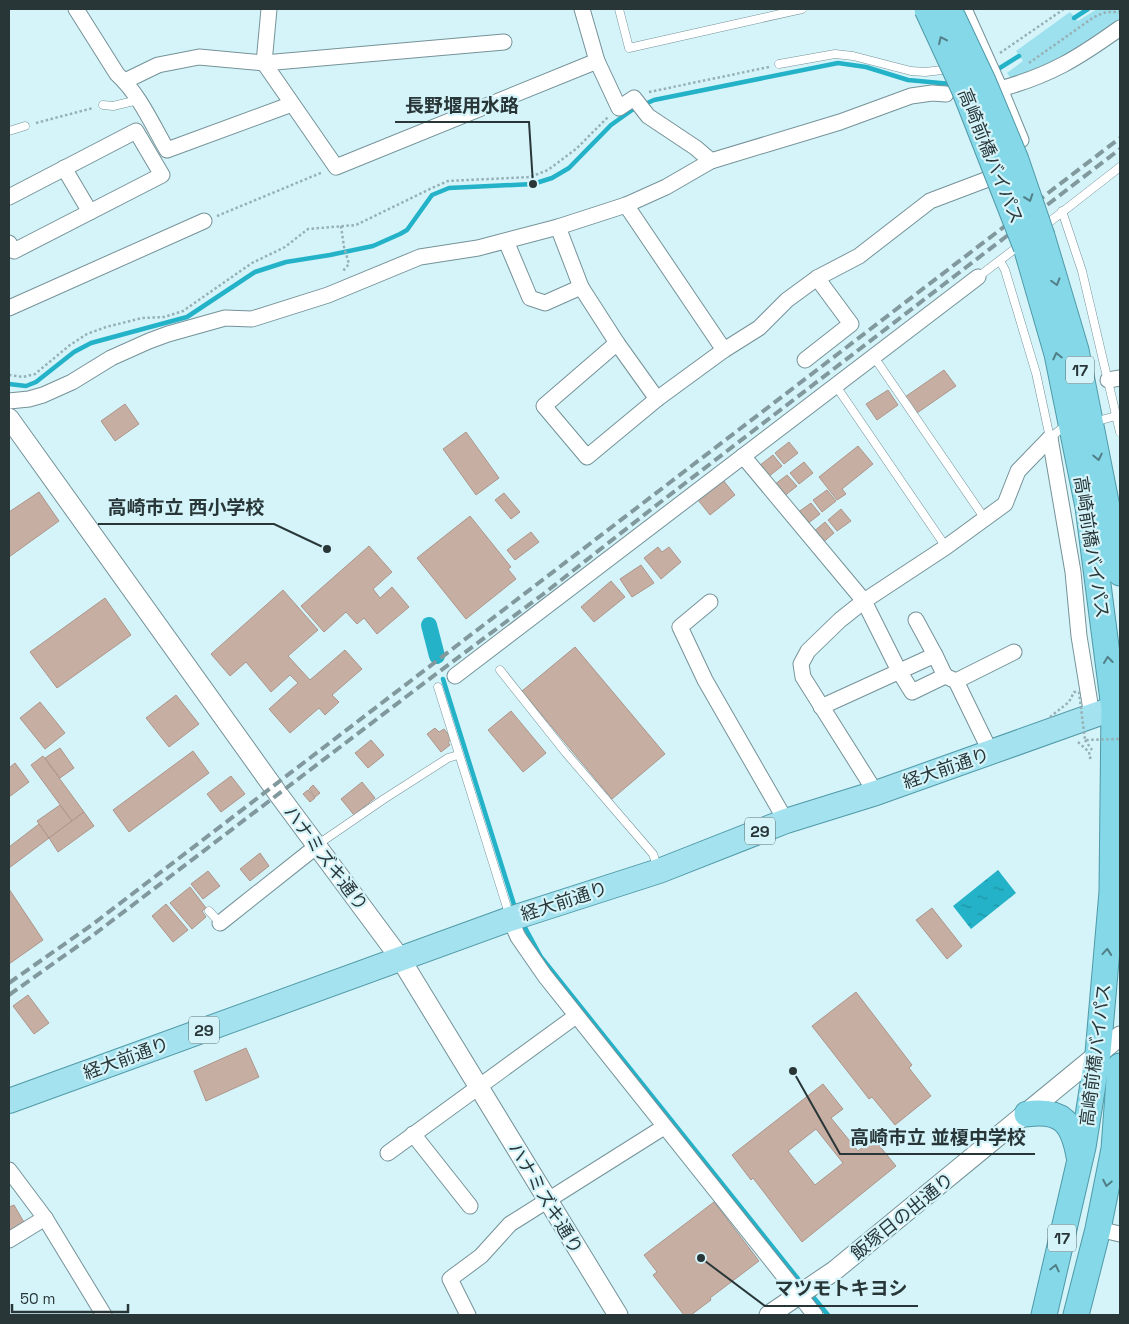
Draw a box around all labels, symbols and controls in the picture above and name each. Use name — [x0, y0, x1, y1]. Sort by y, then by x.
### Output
one-way arrow — [937, 36, 948, 45]
street label: 高崎前橋バイパス — [953, 85, 1029, 227]
callout: 長野堰用水路 — [395, 88, 529, 122]
text: 長野堰用水路 — [405, 93, 519, 118]
one-way arrow — [1024, 194, 1034, 202]
one-way arrow — [1050, 278, 1060, 286]
one-way arrow — [1052, 352, 1063, 361]
road number: 17 — [1066, 356, 1094, 384]
one-way arrow — [1092, 453, 1103, 462]
street label: 高崎前橋バイパス — [1069, 474, 1115, 620]
callout: 高崎市立 西小学校 — [98, 490, 274, 524]
text: 高崎市立 西小学校 — [108, 495, 264, 520]
one-way arrow — [1103, 655, 1114, 663]
street label: 経大前通り — [900, 742, 992, 794]
street label: ハナミズキ通り — [279, 801, 373, 915]
road number: 29 — [745, 818, 775, 844]
street label: 経大前通り — [518, 876, 610, 926]
one-way arrow — [1101, 947, 1112, 955]
street label: 高崎前橋バイパス — [1075, 982, 1115, 1128]
road number: 29 — [189, 1016, 219, 1044]
street label: 経大前通り — [80, 1032, 172, 1084]
callout: 高崎市立 並榎中学校 — [840, 1120, 1035, 1154]
text: 高崎市立 並榎中学校 — [850, 1125, 1026, 1150]
street label: ハナミズキ通り — [504, 1138, 588, 1258]
street label: 飯塚日の出通り — [846, 1167, 958, 1265]
one-way arrow — [1102, 1179, 1113, 1188]
road number: 17 — [1048, 1224, 1076, 1252]
one-way arrow — [1049, 1263, 1060, 1272]
callout: マツモトキヨシ — [765, 1272, 918, 1306]
text: マツモトキヨシ — [774, 1276, 908, 1301]
scale bar — [12, 1282, 129, 1314]
text: 50 m — [20, 1289, 55, 1308]

